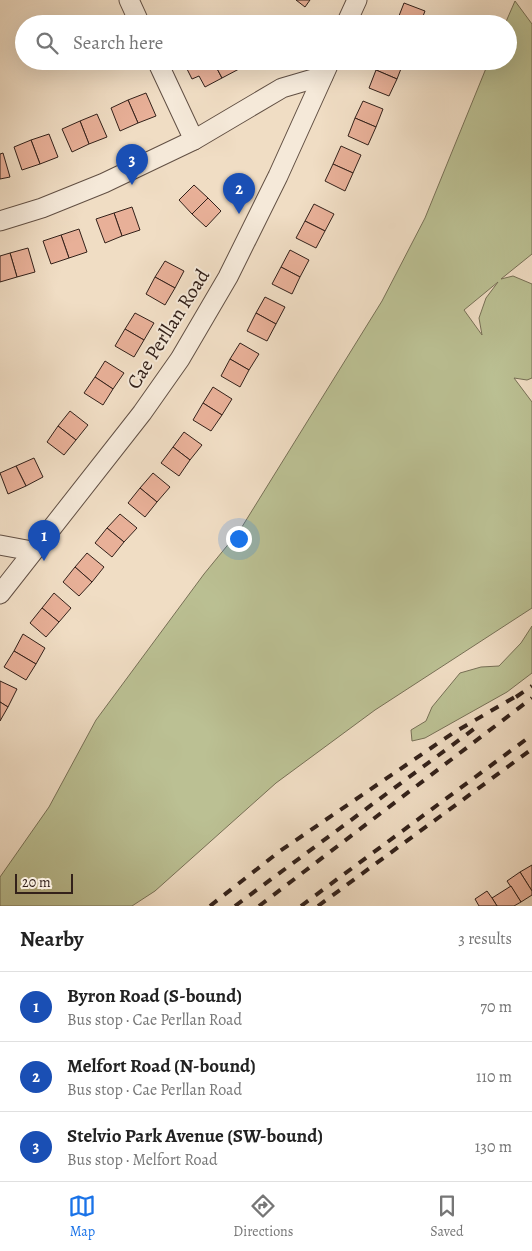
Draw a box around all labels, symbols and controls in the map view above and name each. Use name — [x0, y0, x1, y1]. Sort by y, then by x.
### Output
search box — [15, 15, 517, 70]
icon: search — [33, 29, 61, 57]
text: Search here — [73, 30, 163, 56]
pin: 3 — [116, 144, 148, 185]
pin: 2 — [223, 173, 255, 214]
street label: Cae Perllan Road — [120, 263, 216, 394]
pin: 1 — [28, 520, 60, 561]
your location — [226, 526, 252, 552]
scale bar — [15, 871, 72, 894]
text: 20 m — [22, 873, 51, 892]
text: Nearby — [20, 925, 83, 953]
text: 3 results — [458, 928, 512, 950]
text: Byron Road (S-bound) — [67, 983, 242, 1009]
text: 1 — [33, 996, 39, 1018]
text: 70 m — [480, 996, 512, 1018]
text: Bus stop · Cae Perllan Road — [67, 1009, 242, 1031]
text: Melfort Road (N-bound) — [67, 1053, 256, 1079]
text: 2 — [32, 1066, 40, 1088]
text: 110 m — [476, 1066, 512, 1088]
text: Bus stop · Cae Perllan Road — [67, 1079, 242, 1101]
text: Stelvio Park Avenue (SW-bound) — [67, 1123, 323, 1149]
text: 3 — [33, 1136, 39, 1158]
text: 130 m — [475, 1136, 512, 1158]
text: Bus stop · Melfort Road — [67, 1149, 218, 1171]
tab: Map — [68, 1192, 96, 1241]
tab: Directions — [233, 1192, 293, 1241]
tab: Saved — [430, 1192, 464, 1241]

